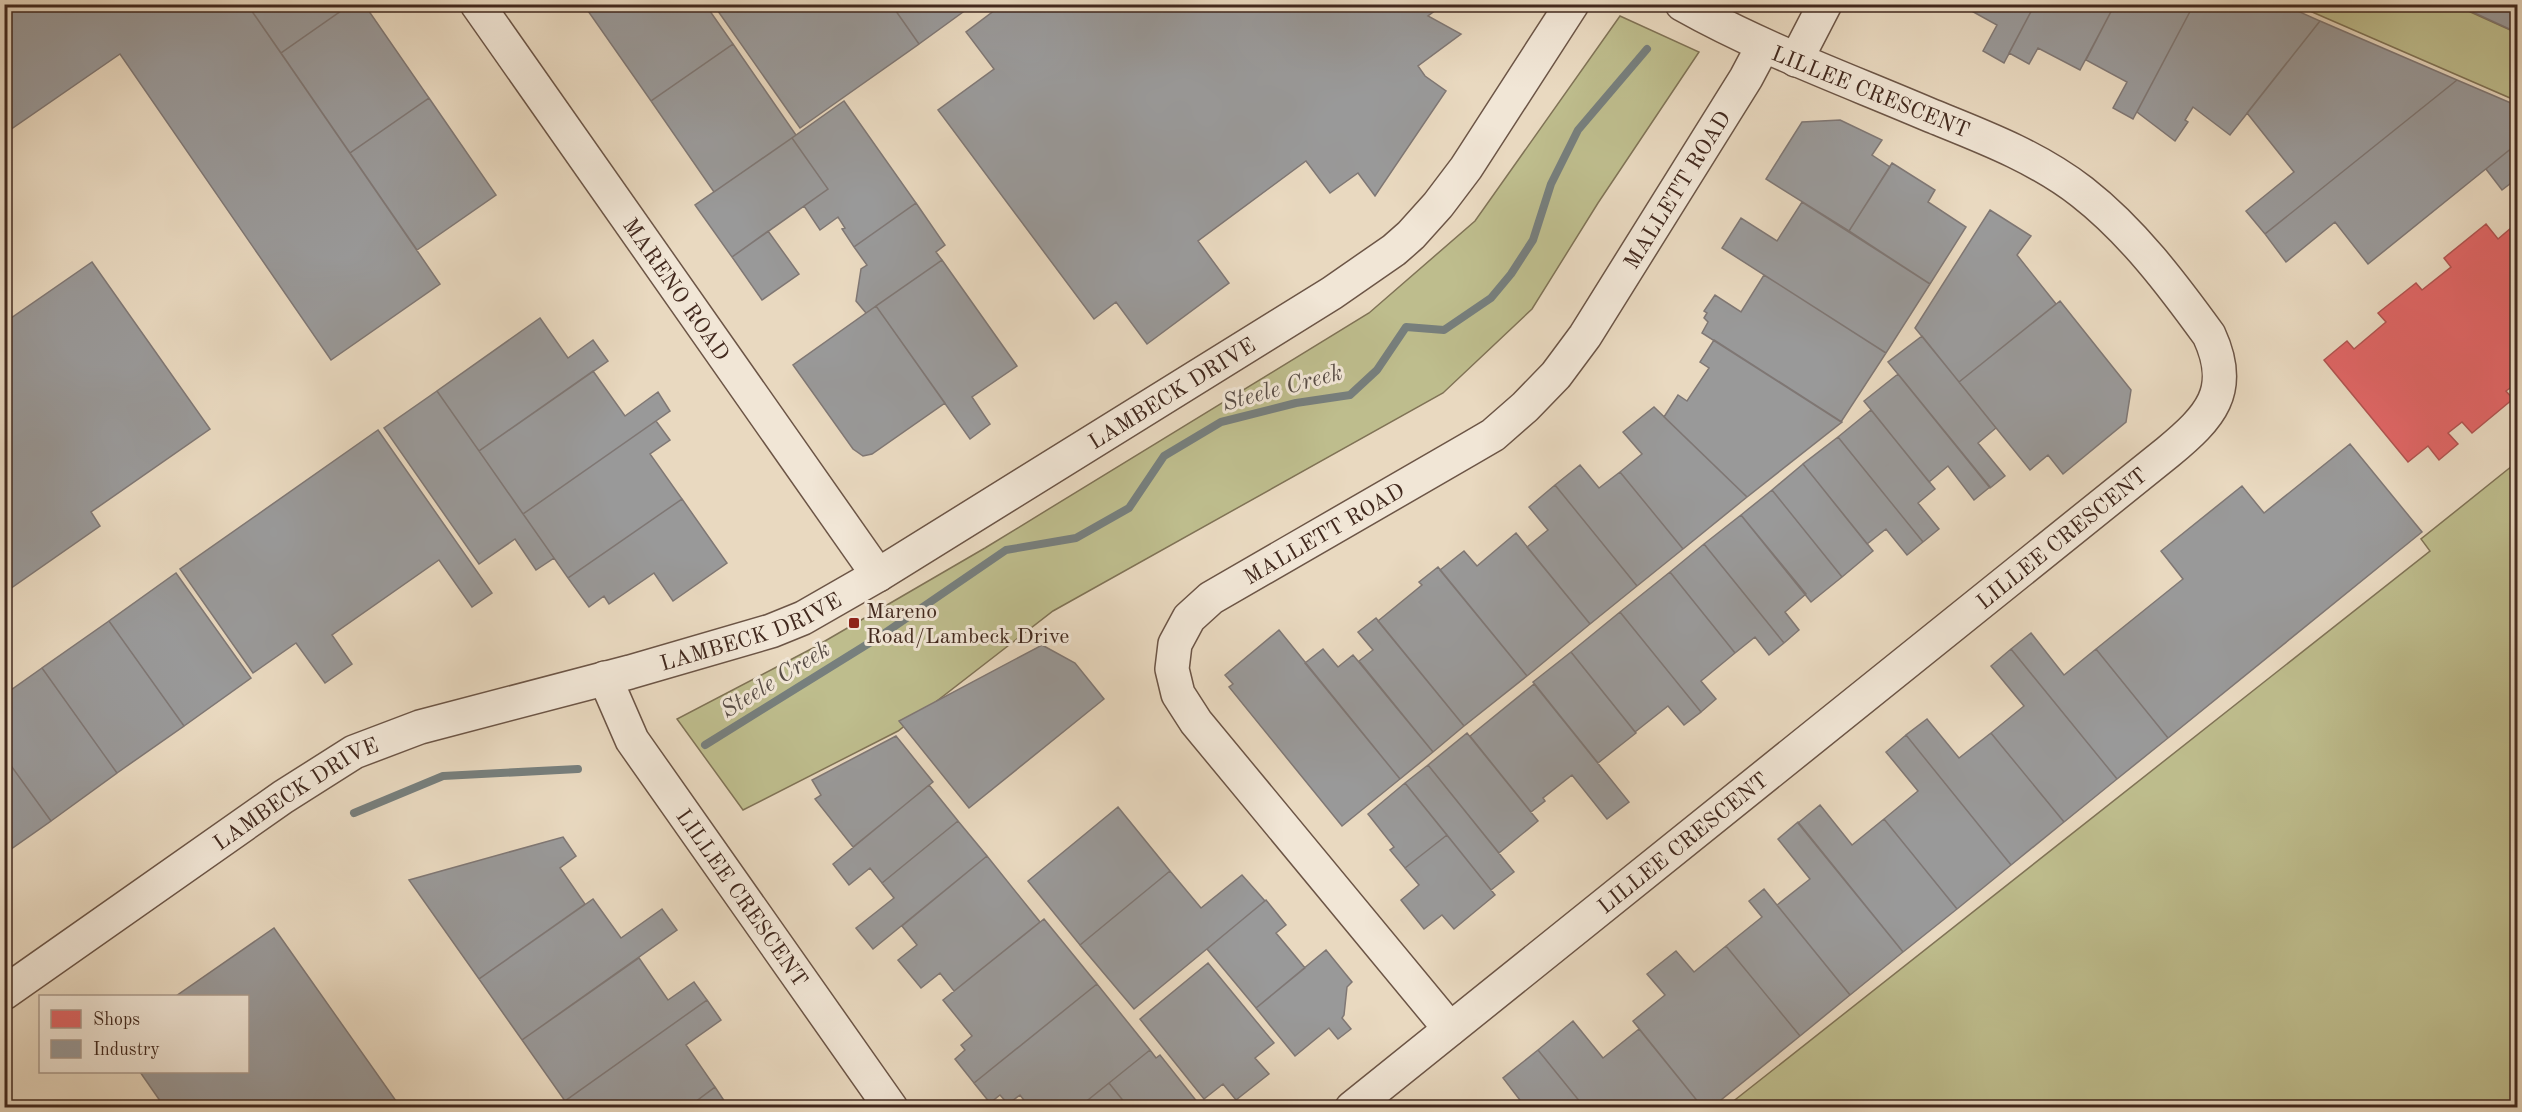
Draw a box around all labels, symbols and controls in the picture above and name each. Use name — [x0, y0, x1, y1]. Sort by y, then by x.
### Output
street label: LILLEE CRESCENT — [1768, 43, 1972, 143]
street label: MALLETT ROAD — [1621, 108, 1735, 273]
street label: MARENO ROAD — [618, 215, 733, 365]
street label: LAMBECK DRIVE — [1085, 334, 1260, 454]
water label: Steele Creek — [1220, 361, 1345, 417]
street label: LILLEE CRESCENT — [1973, 465, 2152, 614]
street label: MALLETT ROAD — [1241, 480, 1409, 590]
street label: LAMBECK DRIVE — [658, 589, 846, 676]
place label: Mareno Road/Lambeck Drive — [866, 601, 1069, 648]
marker: Mareno Road/Lambeck Drive — [847, 616, 861, 630]
water label: Steele Creek — [717, 638, 835, 724]
street label: LAMBECK DRIVE — [210, 735, 382, 855]
street label: LILLEE CRESCENT — [1594, 769, 1773, 919]
street label: LILLEE CRESCENT — [671, 806, 811, 991]
legend — [39, 995, 249, 1073]
text: Shops — [93, 1011, 140, 1029]
text: Industry — [93, 1041, 160, 1059]

